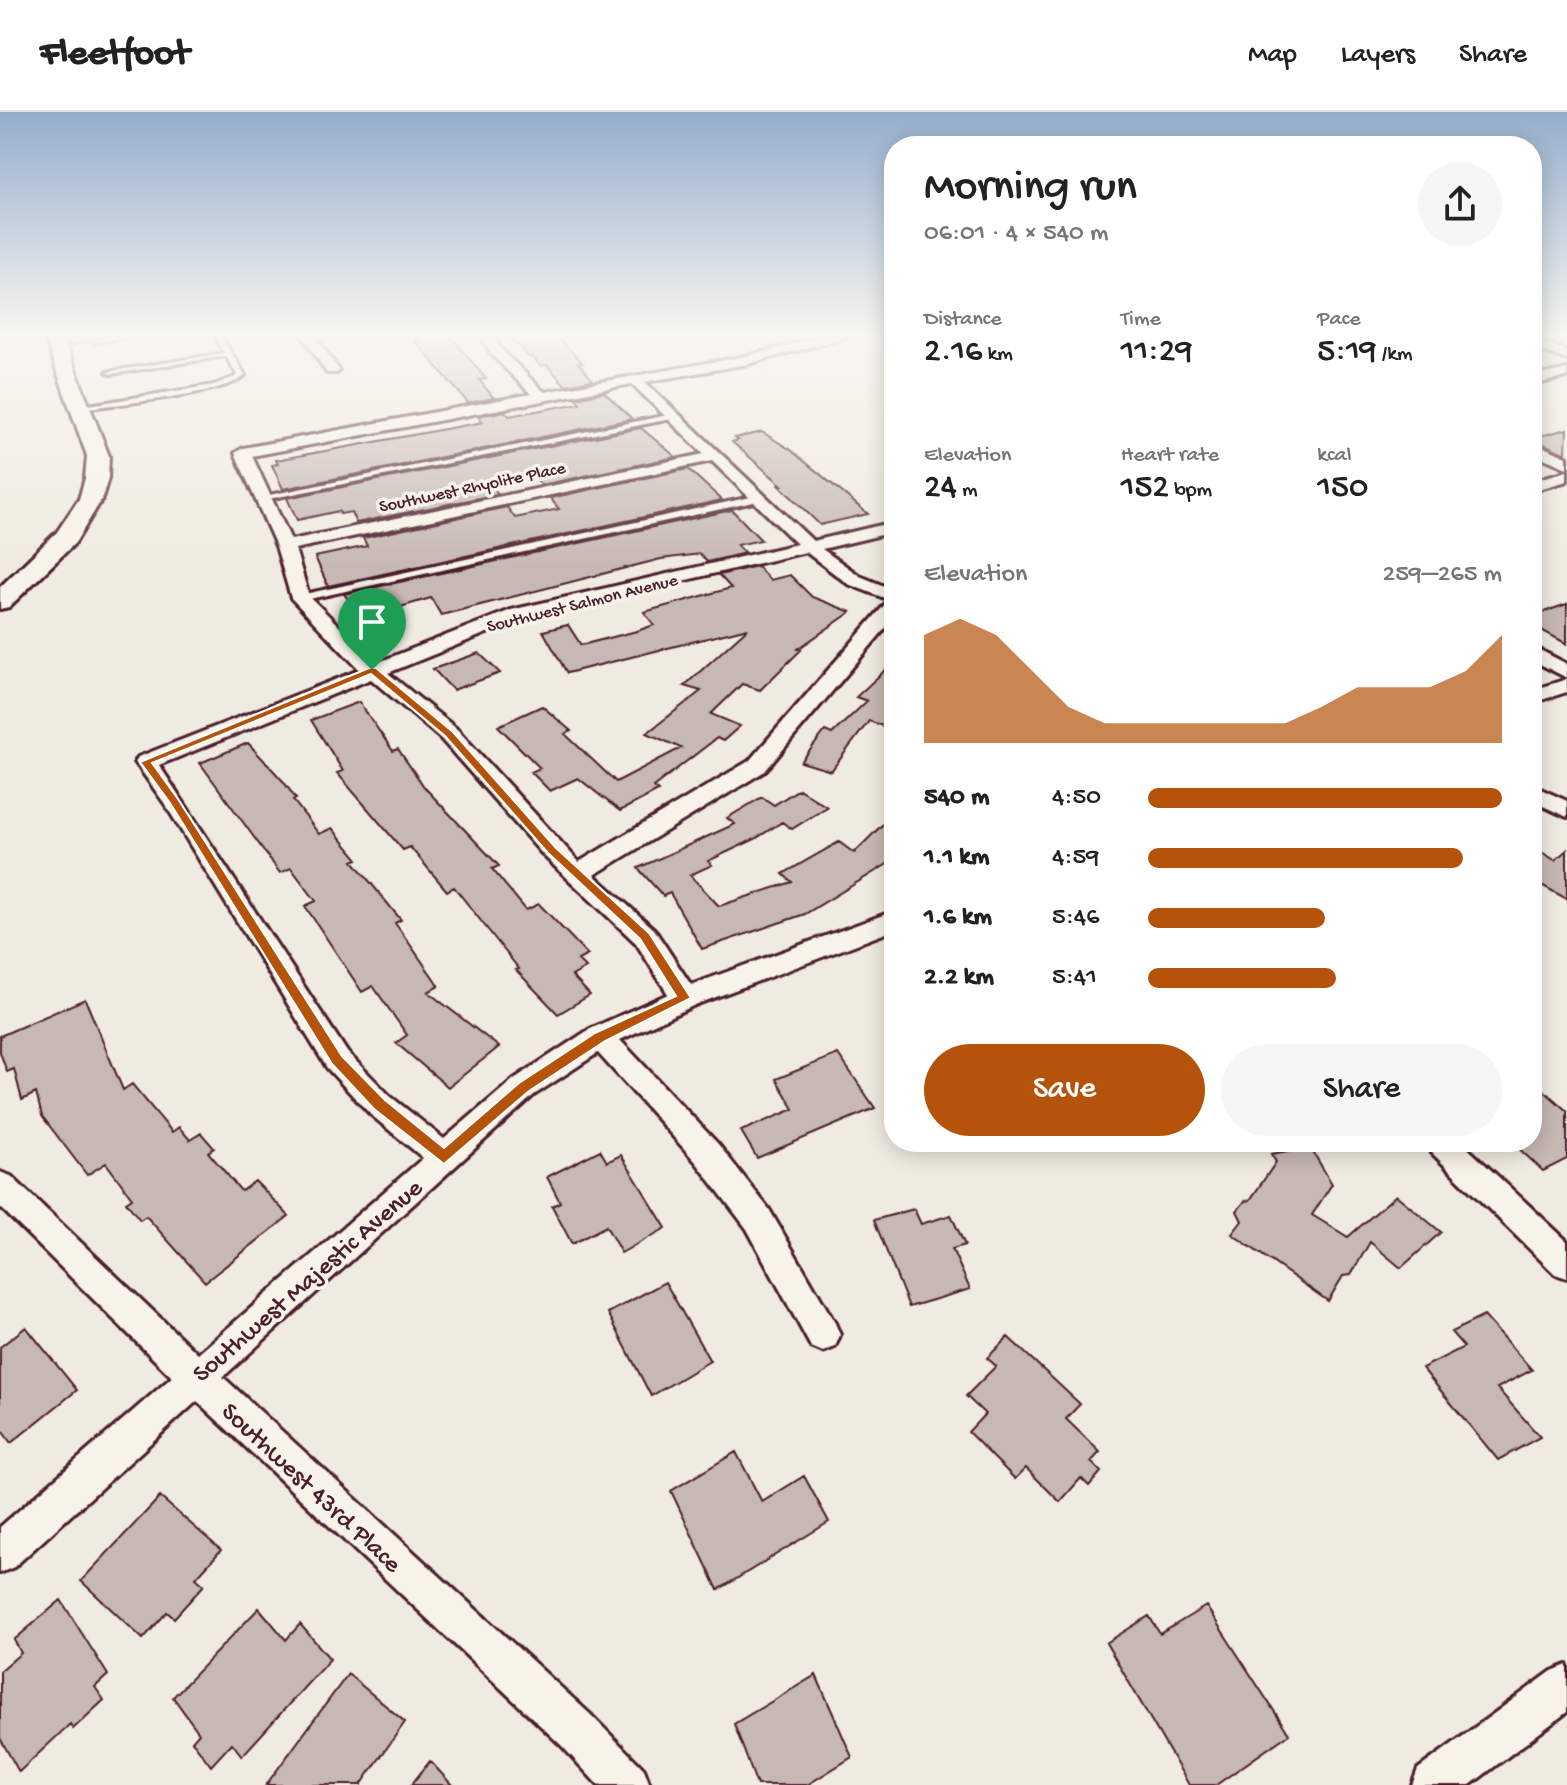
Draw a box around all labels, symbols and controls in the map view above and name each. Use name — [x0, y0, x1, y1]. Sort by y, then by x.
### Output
text: Fleetfoot — [40, 33, 189, 77]
text: Map — [1248, 39, 1297, 72]
text: Layers — [1341, 39, 1415, 72]
text: Share — [1459, 39, 1527, 72]
button: share — [1418, 162, 1502, 246]
text: Morning run — [924, 163, 1137, 215]
text: 06:01 · 4 × 540 m — [924, 219, 1108, 250]
text: Distance — [924, 307, 1002, 333]
text: Time — [1121, 307, 1161, 333]
text: Pace — [1317, 307, 1361, 333]
text: 2.16 — [924, 333, 982, 373]
text: 11:29 — [1121, 333, 1193, 373]
text: 5:19 — [1317, 333, 1377, 373]
text: km — [982, 342, 1013, 368]
text: /km — [1377, 342, 1413, 368]
text: Elevation — [924, 443, 1011, 469]
text: Heart rate — [1121, 443, 1219, 469]
text: kcal — [1317, 443, 1352, 469]
street label: Southwest Rhyolite Place — [377, 458, 568, 518]
text: 24 — [924, 469, 957, 509]
text: 152 — [1121, 469, 1169, 509]
text: 150 — [1317, 469, 1368, 509]
text: m — [957, 478, 978, 504]
text: bpm — [1169, 478, 1212, 504]
text: Elevation — [924, 560, 1027, 591]
text: 259–265 m — [1382, 560, 1502, 591]
street label: Southwest Salmon Avenue — [485, 570, 681, 638]
pin — [338, 588, 406, 670]
icon: arrive — [350, 600, 394, 644]
text: 540 m — [924, 783, 989, 814]
text: 4:50 — [1052, 783, 1101, 814]
text: 1.1 km — [924, 843, 989, 874]
text: 4:59 — [1052, 843, 1099, 874]
text: 1.6 km — [924, 903, 992, 934]
text: 5:46 — [1052, 903, 1099, 934]
text: 2.2 km — [924, 963, 994, 994]
text: 5:41 — [1052, 963, 1097, 994]
button: Save — [924, 1044, 1205, 1136]
button: Share — [1221, 1044, 1502, 1136]
street label: Southwest Majestic Avenue — [188, 1174, 431, 1391]
street label: Southwest 43rd Place — [213, 1398, 407, 1581]

